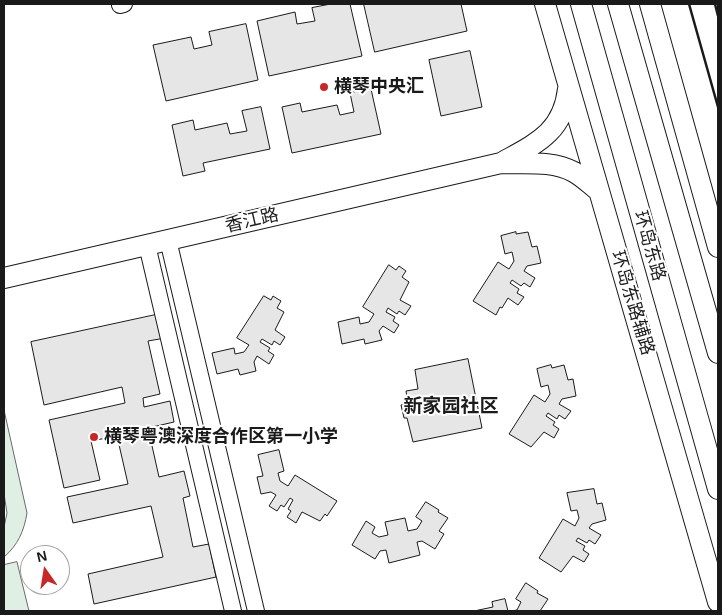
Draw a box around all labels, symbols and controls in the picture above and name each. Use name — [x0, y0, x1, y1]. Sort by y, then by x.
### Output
place label: 横琴中央汇 — [334, 76, 424, 98]
marker: 横琴中央汇 — [318, 81, 330, 93]
street label: 香江路 — [223, 204, 281, 238]
street label: 环岛东路 — [629, 208, 669, 284]
street label: 环岛东路辅路 — [606, 248, 658, 358]
district label: 新家园社区 — [404, 396, 498, 418]
place label: 横琴粤澳深度合作区第一小学 — [104, 426, 338, 448]
marker: 横琴粤澳深度合作区第一小学 — [88, 431, 100, 443]
north arrow — [20, 545, 70, 595]
text: N — [35, 547, 49, 565]

